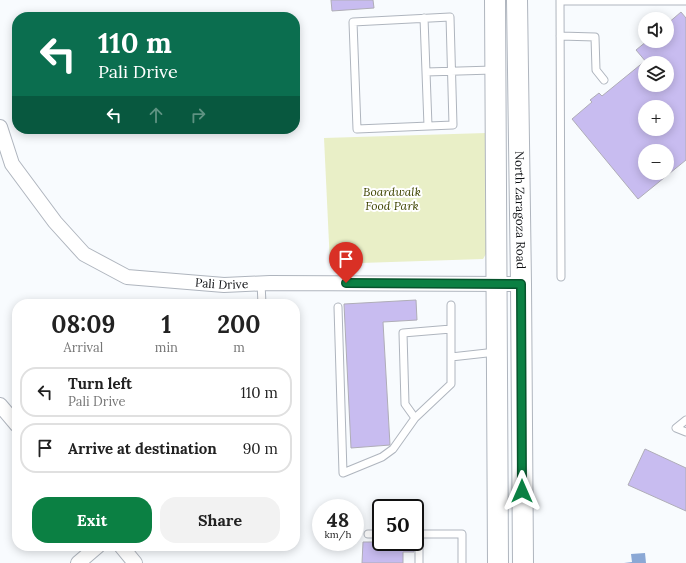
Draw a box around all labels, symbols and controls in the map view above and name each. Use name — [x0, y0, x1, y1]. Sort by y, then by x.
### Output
map controls — [638, 12, 674, 180]
button: sound — [638, 12, 674, 48]
text: 110 m — [98, 25, 172, 61]
icon: left — [32, 28, 84, 80]
button: layers — [638, 56, 674, 92]
text: Pali Drive — [98, 60, 178, 83]
button: + — [638, 100, 674, 136]
icon: left — [103, 104, 125, 126]
icon: ahead — [145, 104, 167, 126]
icon: right — [187, 104, 209, 126]
button: − — [638, 144, 674, 180]
street label: North Zaragoza Road — [512, 151, 529, 269]
park label: Boardwalk Food Park — [363, 184, 421, 213]
pin — [329, 242, 363, 283]
icon: arrive — [335, 248, 357, 270]
street label: Pali Drive — [195, 275, 249, 292]
text: 08:09 — [51, 309, 115, 340]
text: 1 — [161, 309, 171, 340]
text: 200 — [217, 309, 261, 340]
text: Arrival — [64, 339, 103, 356]
text: min — [155, 339, 178, 356]
text: m — [233, 339, 245, 356]
text: Turn left — [68, 374, 132, 393]
icon: left — [34, 381, 56, 403]
text: 110 m — [240, 383, 278, 402]
text: Pali Drive — [68, 393, 126, 410]
icon: arrive — [34, 437, 56, 459]
text: Arrive at destination — [68, 439, 217, 458]
text: 90 m — [243, 439, 278, 458]
position arrow — [501, 470, 543, 512]
button: Exit — [32, 497, 152, 543]
button: Share — [160, 497, 280, 543]
speed limit sign: 50 — [372, 499, 424, 551]
text: 48 — [327, 507, 349, 532]
text: km/h — [324, 528, 352, 541]

